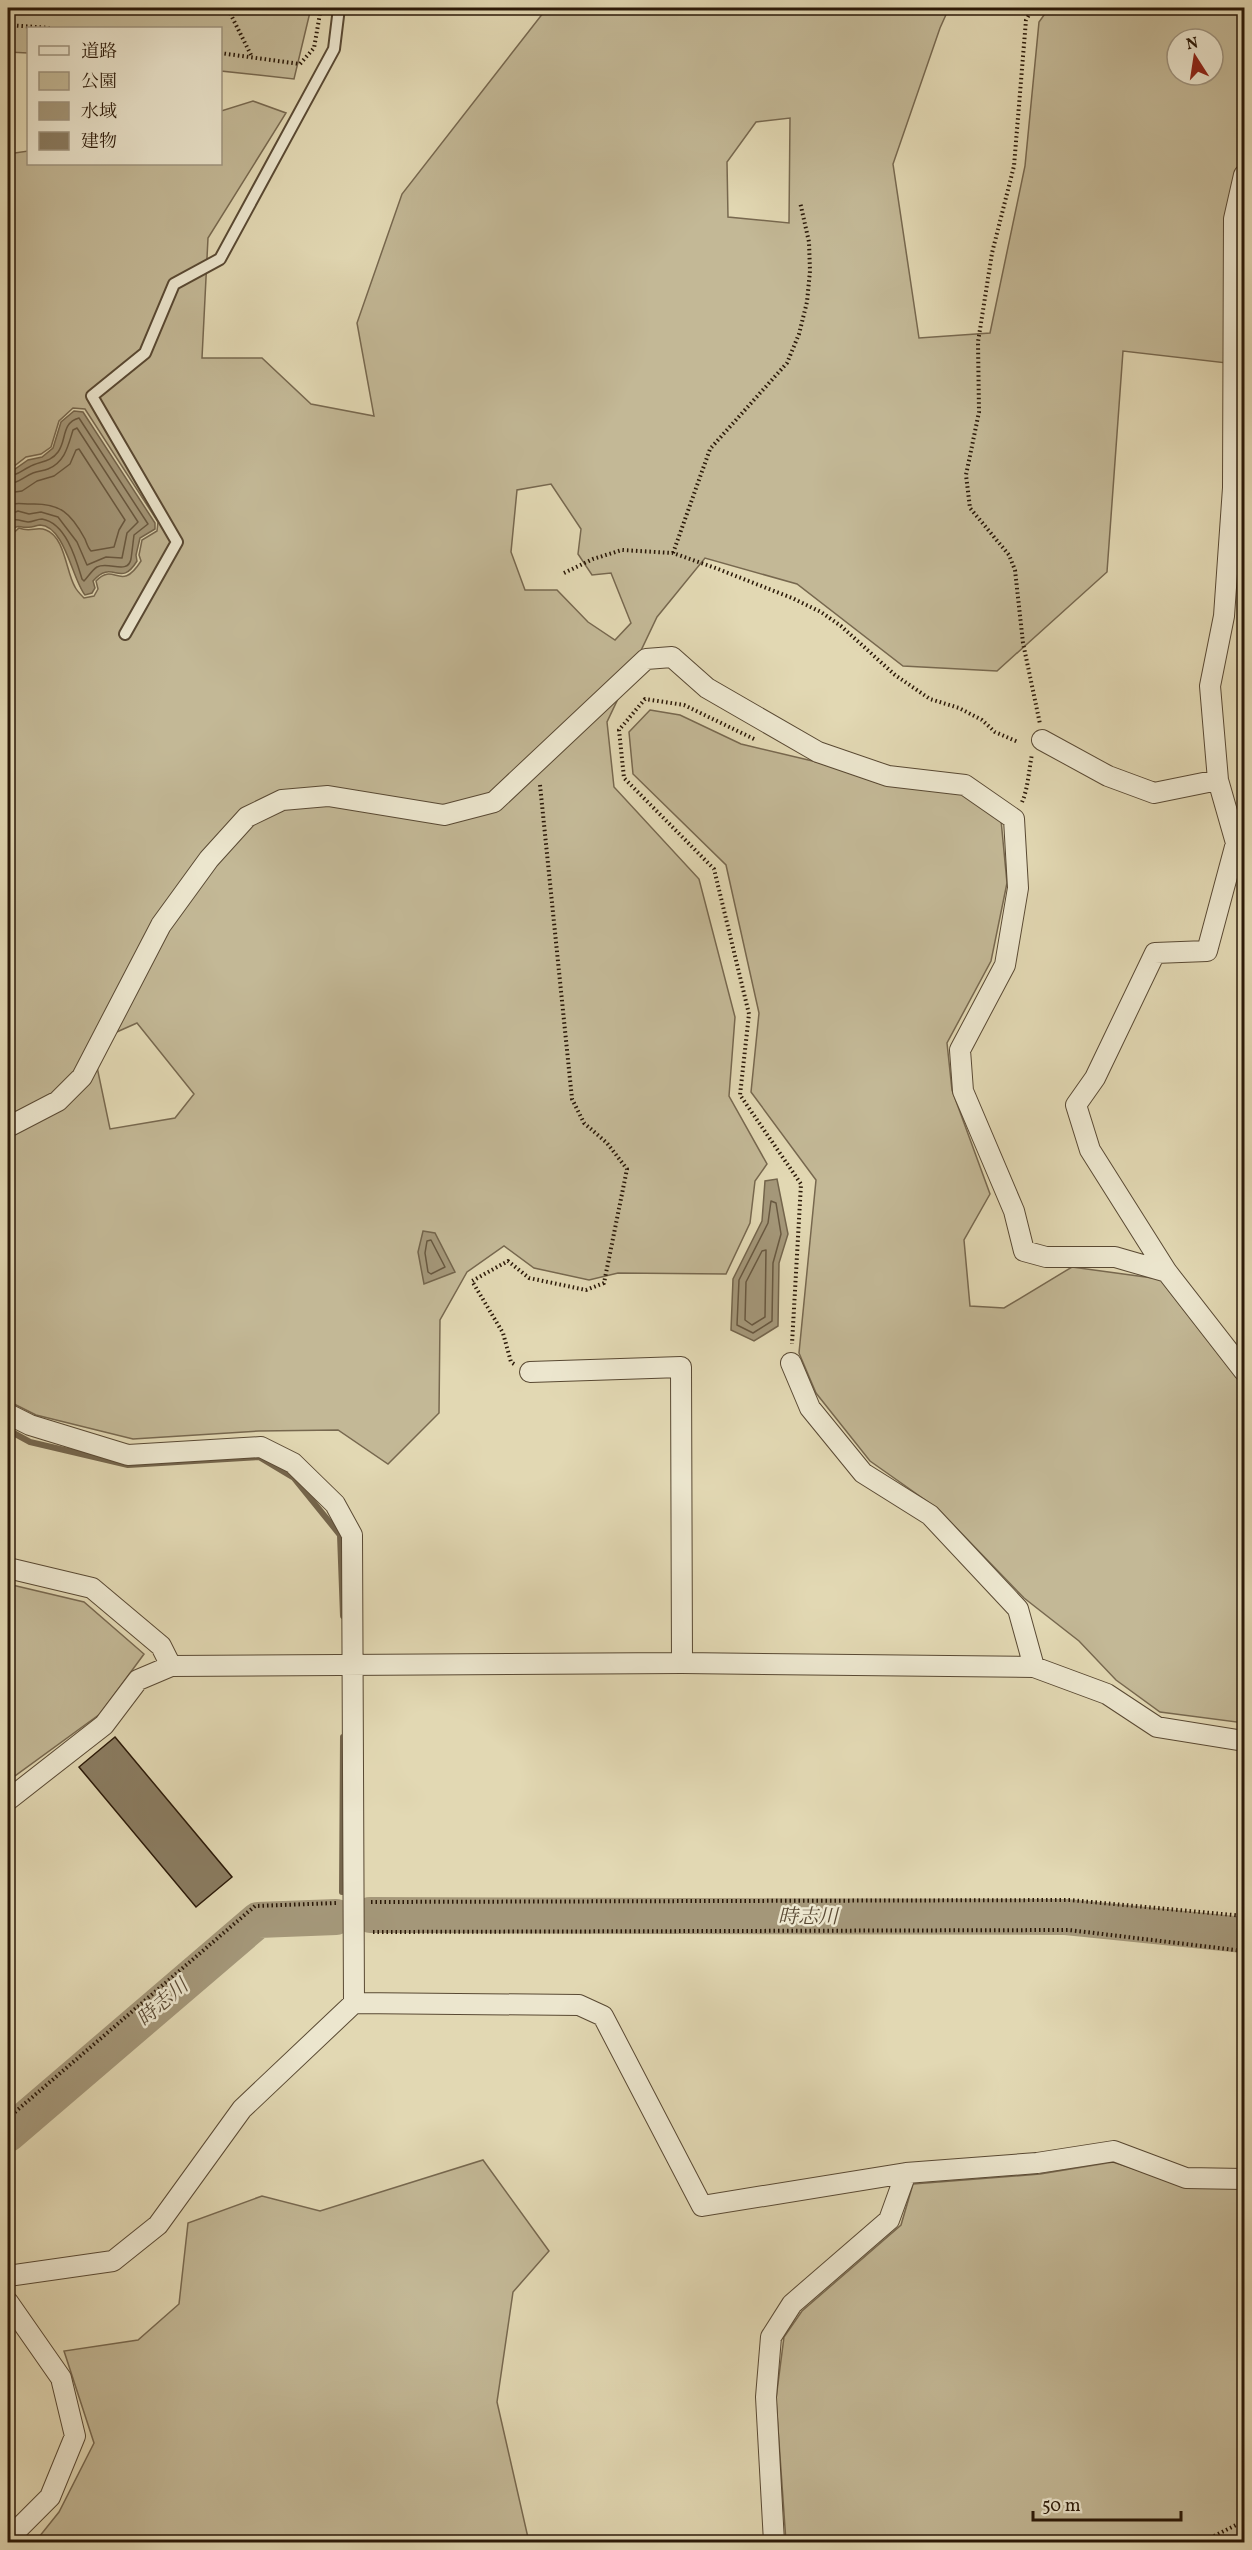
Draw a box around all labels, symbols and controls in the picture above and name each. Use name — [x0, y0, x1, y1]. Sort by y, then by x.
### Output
legend — [27, 27, 222, 165]
north arrow — [1165, 27, 1225, 87]
text: N — [1184, 32, 1201, 56]
text: 道路 — [81, 40, 117, 65]
text: 公園 — [81, 70, 117, 95]
text: 水域 — [81, 100, 117, 125]
text: 建物 — [81, 130, 117, 155]
water label: 時志川 — [778, 1904, 840, 1932]
water label: 時志川 — [131, 1972, 197, 2034]
scale bar — [1033, 2484, 1182, 2522]
text: 50 m — [1042, 2494, 1081, 2519]

